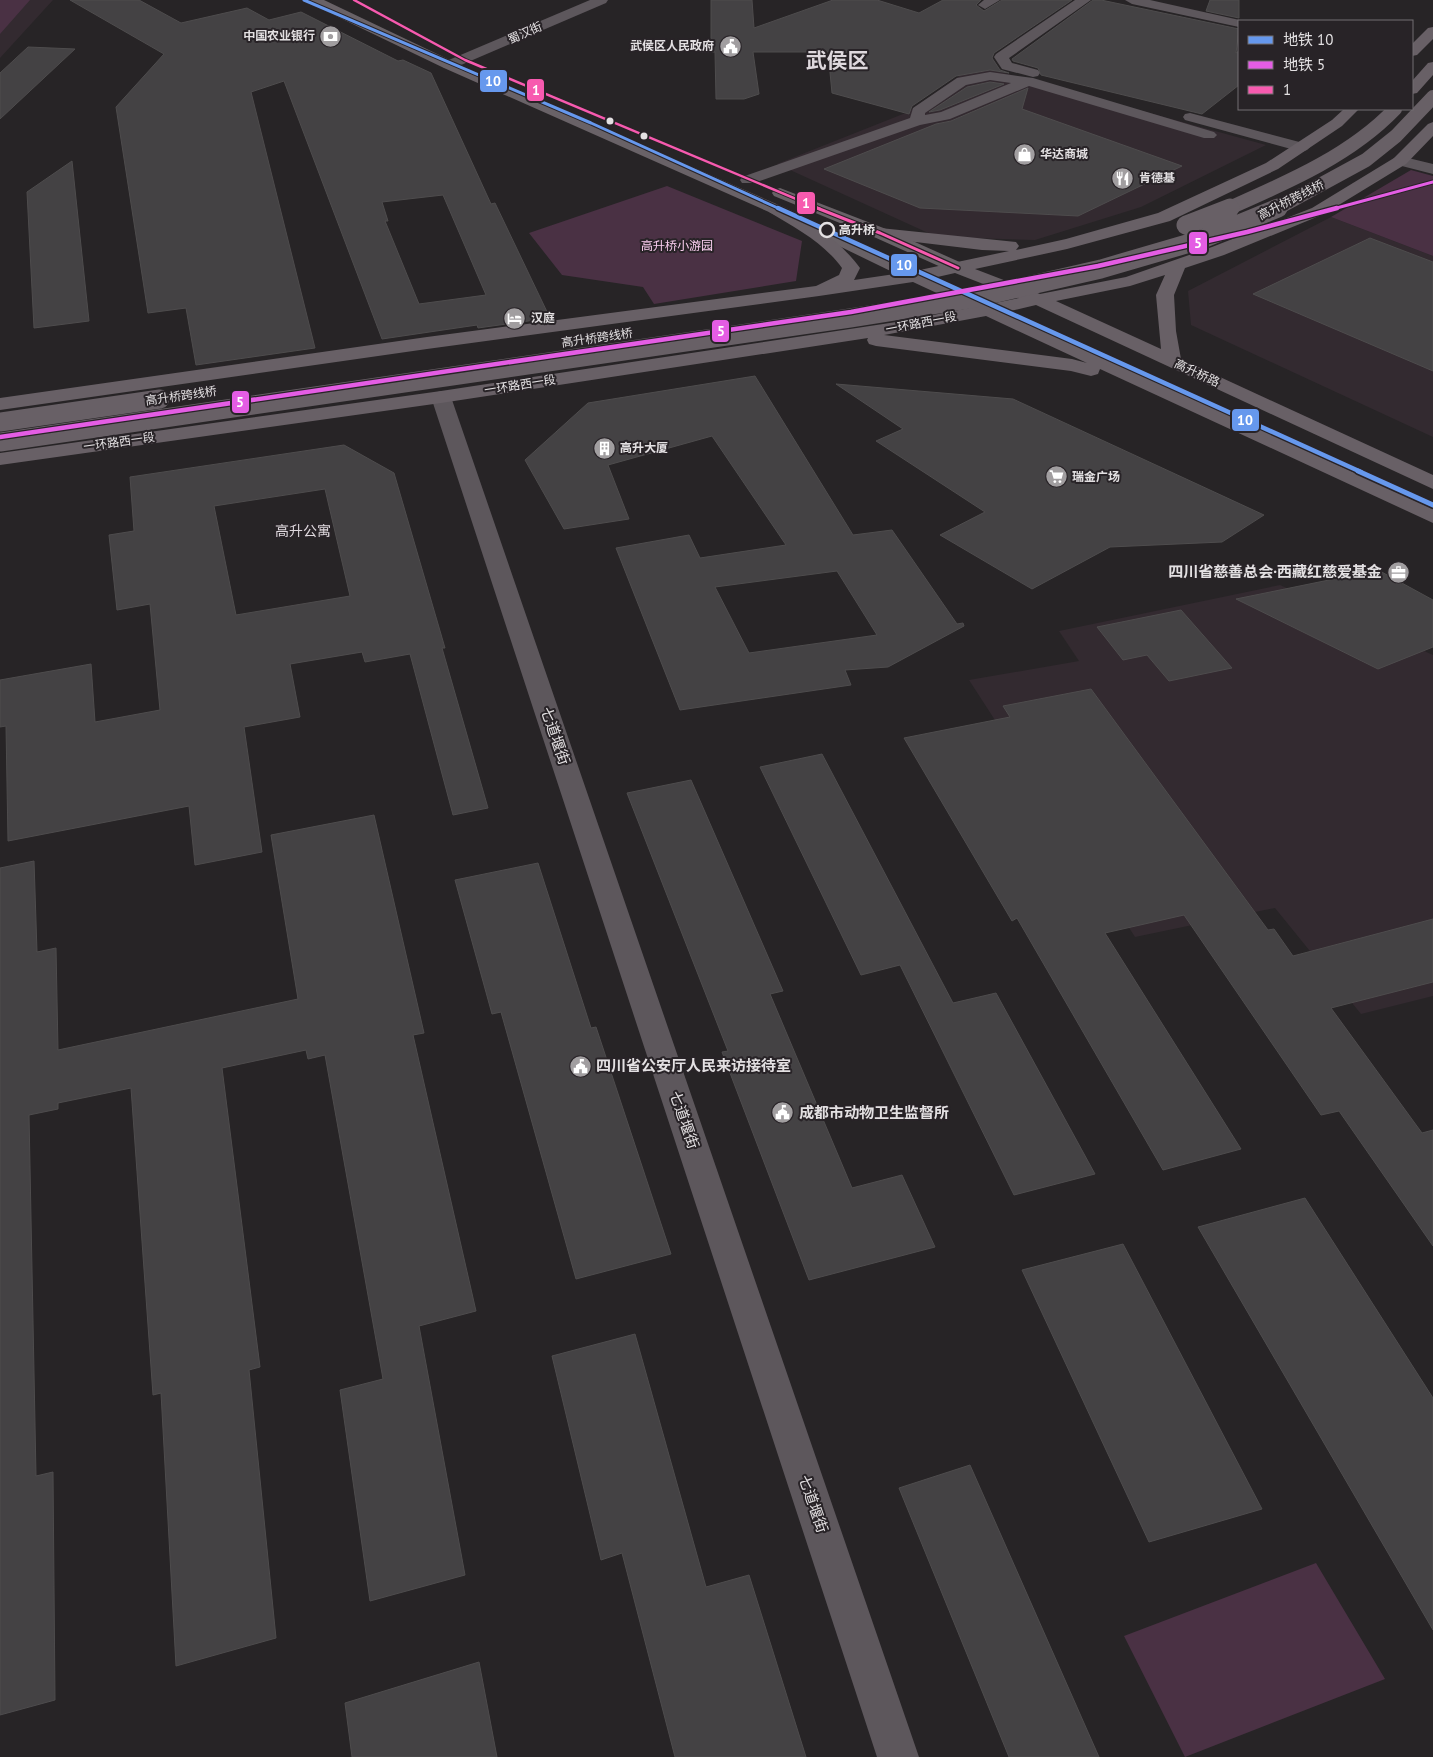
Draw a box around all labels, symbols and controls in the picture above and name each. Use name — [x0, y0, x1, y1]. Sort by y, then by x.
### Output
street label: 蜀汉街 — [505, 18, 544, 47]
legend — [1238, 20, 1413, 110]
bank icon: 中国农业银行 — [319, 24, 343, 48]
place label: 中国农业银行 — [243, 28, 315, 43]
text: 地铁 10 — [1283, 30, 1333, 49]
public building icon: 武侯区人民政府 — [718, 34, 742, 58]
place label: 武侯区人民政府 — [630, 38, 714, 53]
district label: 武侯区 — [806, 47, 869, 74]
text: 地铁 5 — [1283, 55, 1325, 74]
line badge: 10 — [479, 69, 508, 93]
text: 10 — [485, 72, 501, 90]
line badge: 1 — [526, 78, 545, 102]
text: 1 — [1283, 80, 1291, 99]
text: 1 — [532, 81, 540, 99]
unlabelled marker — [605, 116, 615, 126]
unlabelled marker — [639, 131, 649, 141]
shop icon: 华达商城 — [1012, 142, 1036, 166]
place label: 华达商城 — [1040, 146, 1088, 161]
restaurant icon: 肯德基 — [1111, 166, 1135, 190]
place label: 肯德基 — [1139, 170, 1175, 185]
street label: 高升桥跨线桥 — [1255, 177, 1326, 223]
line badge: 1 — [796, 191, 816, 215]
text: 1 — [802, 194, 810, 212]
marker: 高升桥 — [819, 222, 835, 238]
place label: 高升桥 — [839, 222, 875, 237]
line badge: 5 — [1188, 231, 1208, 255]
text: 5 — [1194, 234, 1202, 252]
park label: 高升桥小游园 — [641, 238, 713, 253]
line badge: 10 — [890, 253, 918, 277]
text: 10 — [896, 256, 912, 274]
hotel icon: 汉庭 — [503, 306, 527, 330]
street label: 一环路西一段 — [884, 308, 958, 337]
place label: 汉庭 — [531, 310, 555, 325]
line badge: 5 — [711, 319, 730, 343]
text: 5 — [717, 322, 725, 340]
street label: 高升桥跨线桥 — [560, 325, 634, 350]
street label: 高升桥路 — [1172, 356, 1222, 389]
street label: 一环路西一段 — [483, 371, 557, 398]
street label: 高升桥跨线桥 — [144, 383, 218, 408]
line badge: 5 — [231, 390, 250, 414]
text: 5 — [236, 393, 244, 411]
line badge: 10 — [1231, 408, 1260, 432]
text: 10 — [1237, 411, 1253, 429]
street label: 一环路西一段 — [82, 429, 156, 454]
building icon: 高升大厦 — [592, 436, 616, 460]
place label: 高升大厦 — [620, 440, 668, 455]
supermarket icon: 瑞金广场 — [1044, 465, 1068, 489]
place label: 瑞金广场 — [1072, 469, 1120, 484]
district label: 高升公寓 — [275, 522, 331, 540]
office icon: 四川省慈善总会·西藏红慈爱基金 — [1386, 560, 1410, 584]
place label: 四川省慈善总会·西藏红慈爱基金 — [1168, 562, 1382, 581]
street label: 七道堰街 — [537, 704, 574, 767]
public building icon: 四川省公安厅人民来访接待室 — [568, 1054, 592, 1078]
place label: 四川省公安厅人民来访接待室 — [596, 1056, 791, 1075]
street label: 七道堰街 — [666, 1088, 703, 1151]
public building icon: 成都市动物卫生监督所 — [771, 1101, 795, 1125]
place label: 成都市动物卫生监督所 — [799, 1103, 949, 1122]
street label: 七道堰街 — [795, 1472, 832, 1535]

